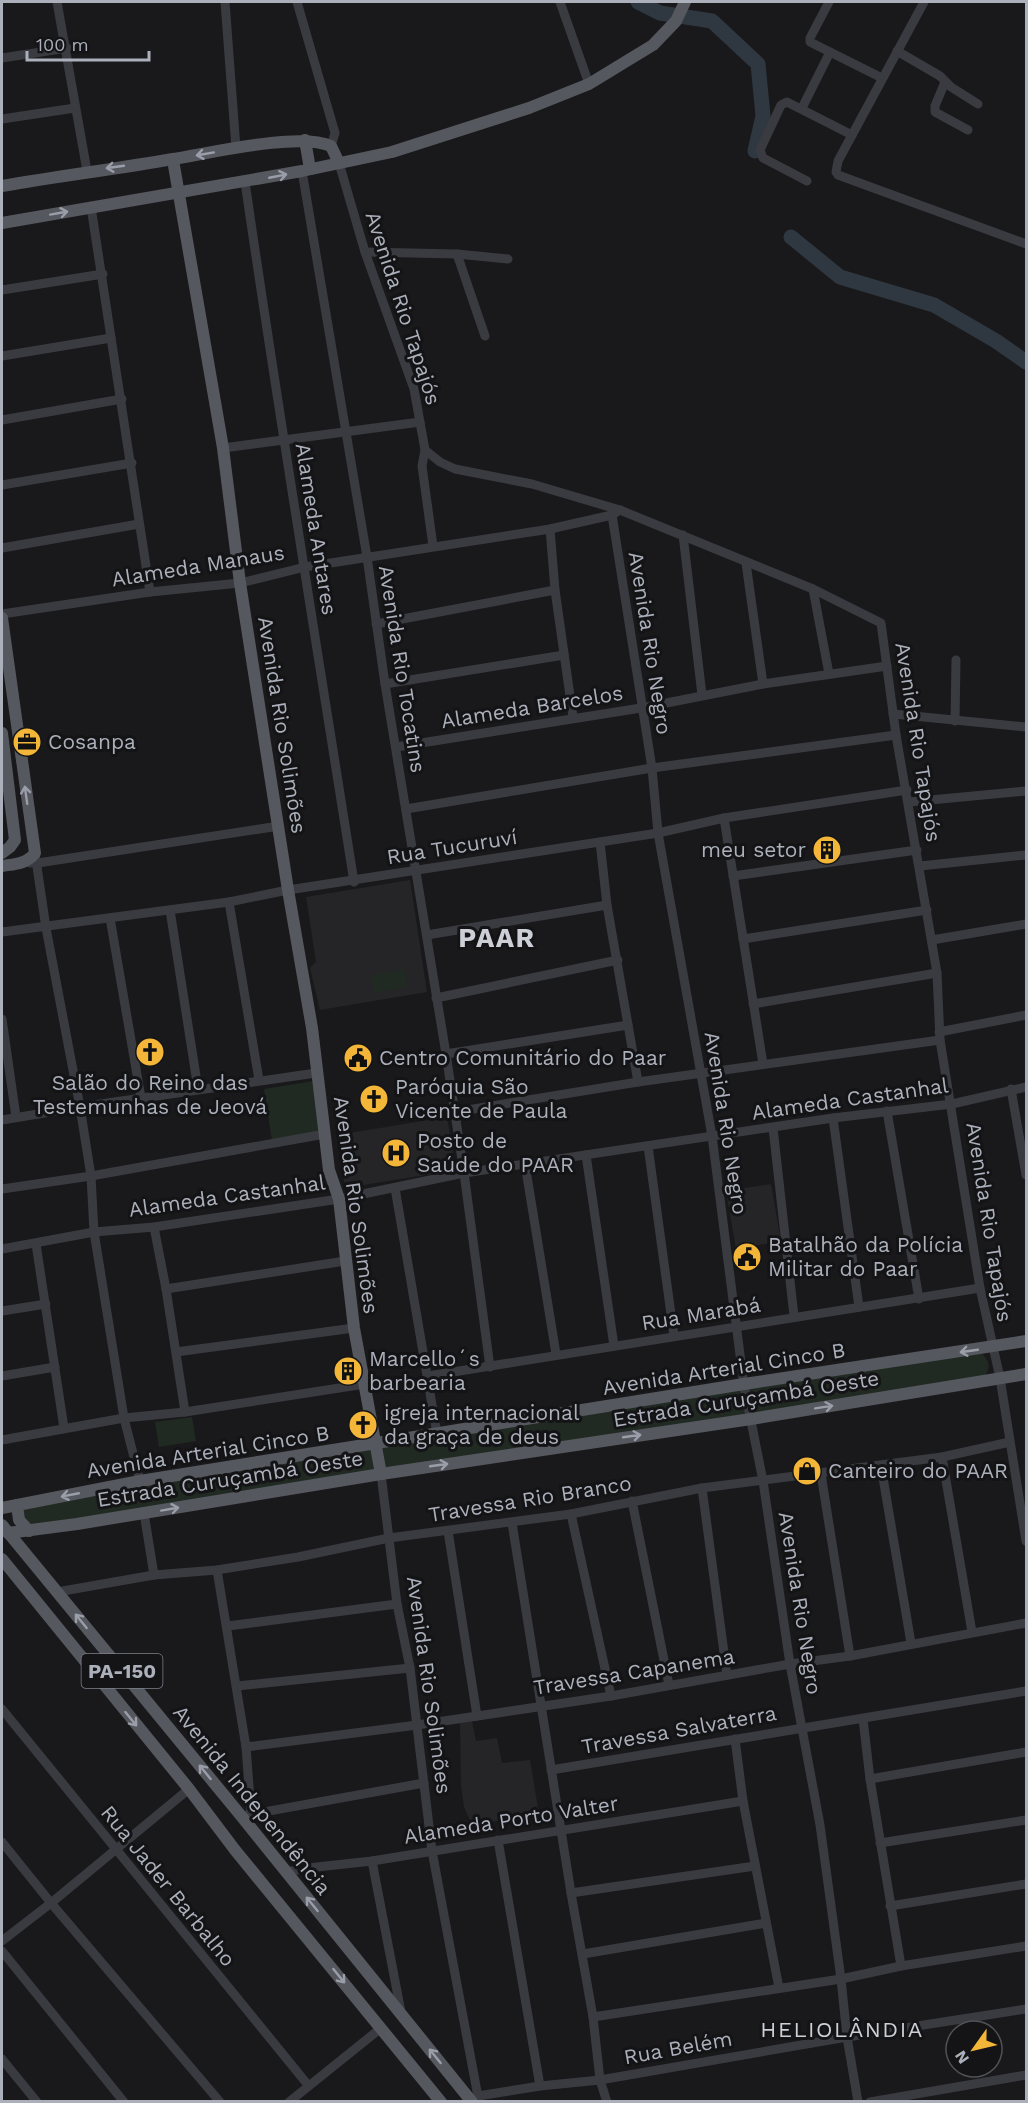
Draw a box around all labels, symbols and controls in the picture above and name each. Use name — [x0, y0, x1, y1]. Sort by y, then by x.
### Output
scale bar — [27, 24, 148, 62]
text: 100 m — [36, 34, 89, 55]
one-way arrow — [195, 149, 215, 160]
one-way arrow — [105, 162, 125, 173]
one-way arrow — [267, 170, 287, 181]
one-way arrow — [49, 207, 68, 218]
street label: Avenida Rio Tapajós — [360, 208, 447, 408]
street label: Alameda Antares — [291, 441, 342, 617]
street label: Alameda Manaus — [110, 540, 286, 592]
street label: Avenida Rio Negro — [624, 550, 677, 736]
street label: Avenida Rio Tocatins — [374, 563, 431, 774]
street label: Avenida Rio Solimões — [253, 615, 312, 835]
street label: Avenida Rio Tapajós — [890, 640, 947, 844]
street label: Alameda Barcelos — [439, 680, 625, 733]
office icon: Cosanpa — [11, 726, 43, 758]
place label: Cosanpa — [48, 729, 136, 754]
one-way arrow — [21, 786, 32, 805]
street label: Rua Tucuruví — [385, 824, 519, 869]
building icon: meu setor — [811, 834, 843, 866]
place label: meu setor — [701, 837, 806, 862]
district label: PAAR — [458, 922, 536, 954]
street label: Avenida Rio Negro — [700, 1030, 753, 1216]
church icon: Salão do Reino das Testemunhas de Jeová — [134, 1036, 166, 1068]
public building icon: Centro Comunitário do Paar — [342, 1042, 374, 1074]
place label: Centro Comunitário do Paar — [379, 1045, 667, 1070]
place label: Salão do Reino das Testemunhas de Jeová — [33, 1070, 267, 1119]
street label: Alameda Castanhal — [750, 1072, 950, 1125]
place label: Paróquia São Vicente de Paula — [395, 1074, 568, 1123]
church icon: Paróquia São Vicente de Paula — [358, 1083, 390, 1115]
street label: Avenida Rio Solimões — [329, 1094, 384, 1315]
street label: Avenida Rio Tapajós — [961, 1120, 1018, 1324]
place label: Posto de Saúde do PAAR — [417, 1128, 574, 1177]
hospital icon: Posto de Saúde do PAAR — [380, 1137, 412, 1169]
street label: Alameda Castanhal — [127, 1169, 327, 1222]
place label: Batalhão da Polícia Militar do Paar — [768, 1232, 963, 1281]
public building icon: Batalhão da Polícia Militar do Paar — [731, 1241, 763, 1273]
street label: Rua Marabá — [640, 1292, 762, 1335]
street label: Avenida Arterial Cinco B — [601, 1337, 847, 1400]
place label: Marcello´s barbearia — [369, 1346, 480, 1395]
one-way arrow — [959, 1346, 979, 1357]
building icon: Marcello´s barbearia — [332, 1355, 364, 1387]
street label: Estrada Curuçambá Oeste — [611, 1365, 881, 1432]
place label: igreja internacional da graça de deus — [384, 1400, 580, 1449]
one-way arrow — [814, 1401, 834, 1412]
church icon: igreja internacional da graça de deus — [347, 1409, 379, 1441]
street label: Avenida Arterial Cinco B — [85, 1420, 331, 1483]
one-way arrow — [621, 1431, 641, 1442]
street label: Estrada Curuçambá Oeste — [95, 1445, 365, 1512]
shop icon: Canteiro do PAAR — [791, 1455, 823, 1487]
place label: Canteiro do PAAR — [828, 1458, 1008, 1483]
one-way arrow — [428, 1460, 448, 1471]
street label: Travessa Rio Branco — [427, 1470, 633, 1527]
one-way arrow — [61, 1490, 80, 1501]
one-way arrow — [160, 1503, 179, 1514]
street label: Avenida Rio Negro — [774, 1510, 827, 1696]
street label: Avenida Rio Solimões — [402, 1574, 457, 1795]
one-way arrow — [75, 1613, 88, 1629]
street label: Travessa Capanema — [532, 1643, 736, 1700]
road number: PA-150 — [82, 1654, 162, 1688]
street label: Avenida Independência — [168, 1700, 337, 1900]
street label: Travessa Salvaterra — [579, 1700, 779, 1759]
one-way arrow — [125, 1710, 138, 1726]
one-way arrow — [198, 1765, 212, 1780]
street label: Alameda Porto Valter — [402, 1790, 620, 1849]
street label: Rua Jader Barbalho — [96, 1800, 241, 1971]
one-way arrow — [306, 1897, 319, 1913]
one-way arrow — [333, 1968, 346, 1984]
district label: HELIOLÂNDIA — [760, 2017, 924, 2042]
north arrow — [944, 2019, 1004, 2079]
street label: Rua Belém — [622, 2026, 734, 2069]
text: N — [951, 2047, 973, 2067]
one-way arrow — [428, 2048, 441, 2064]

